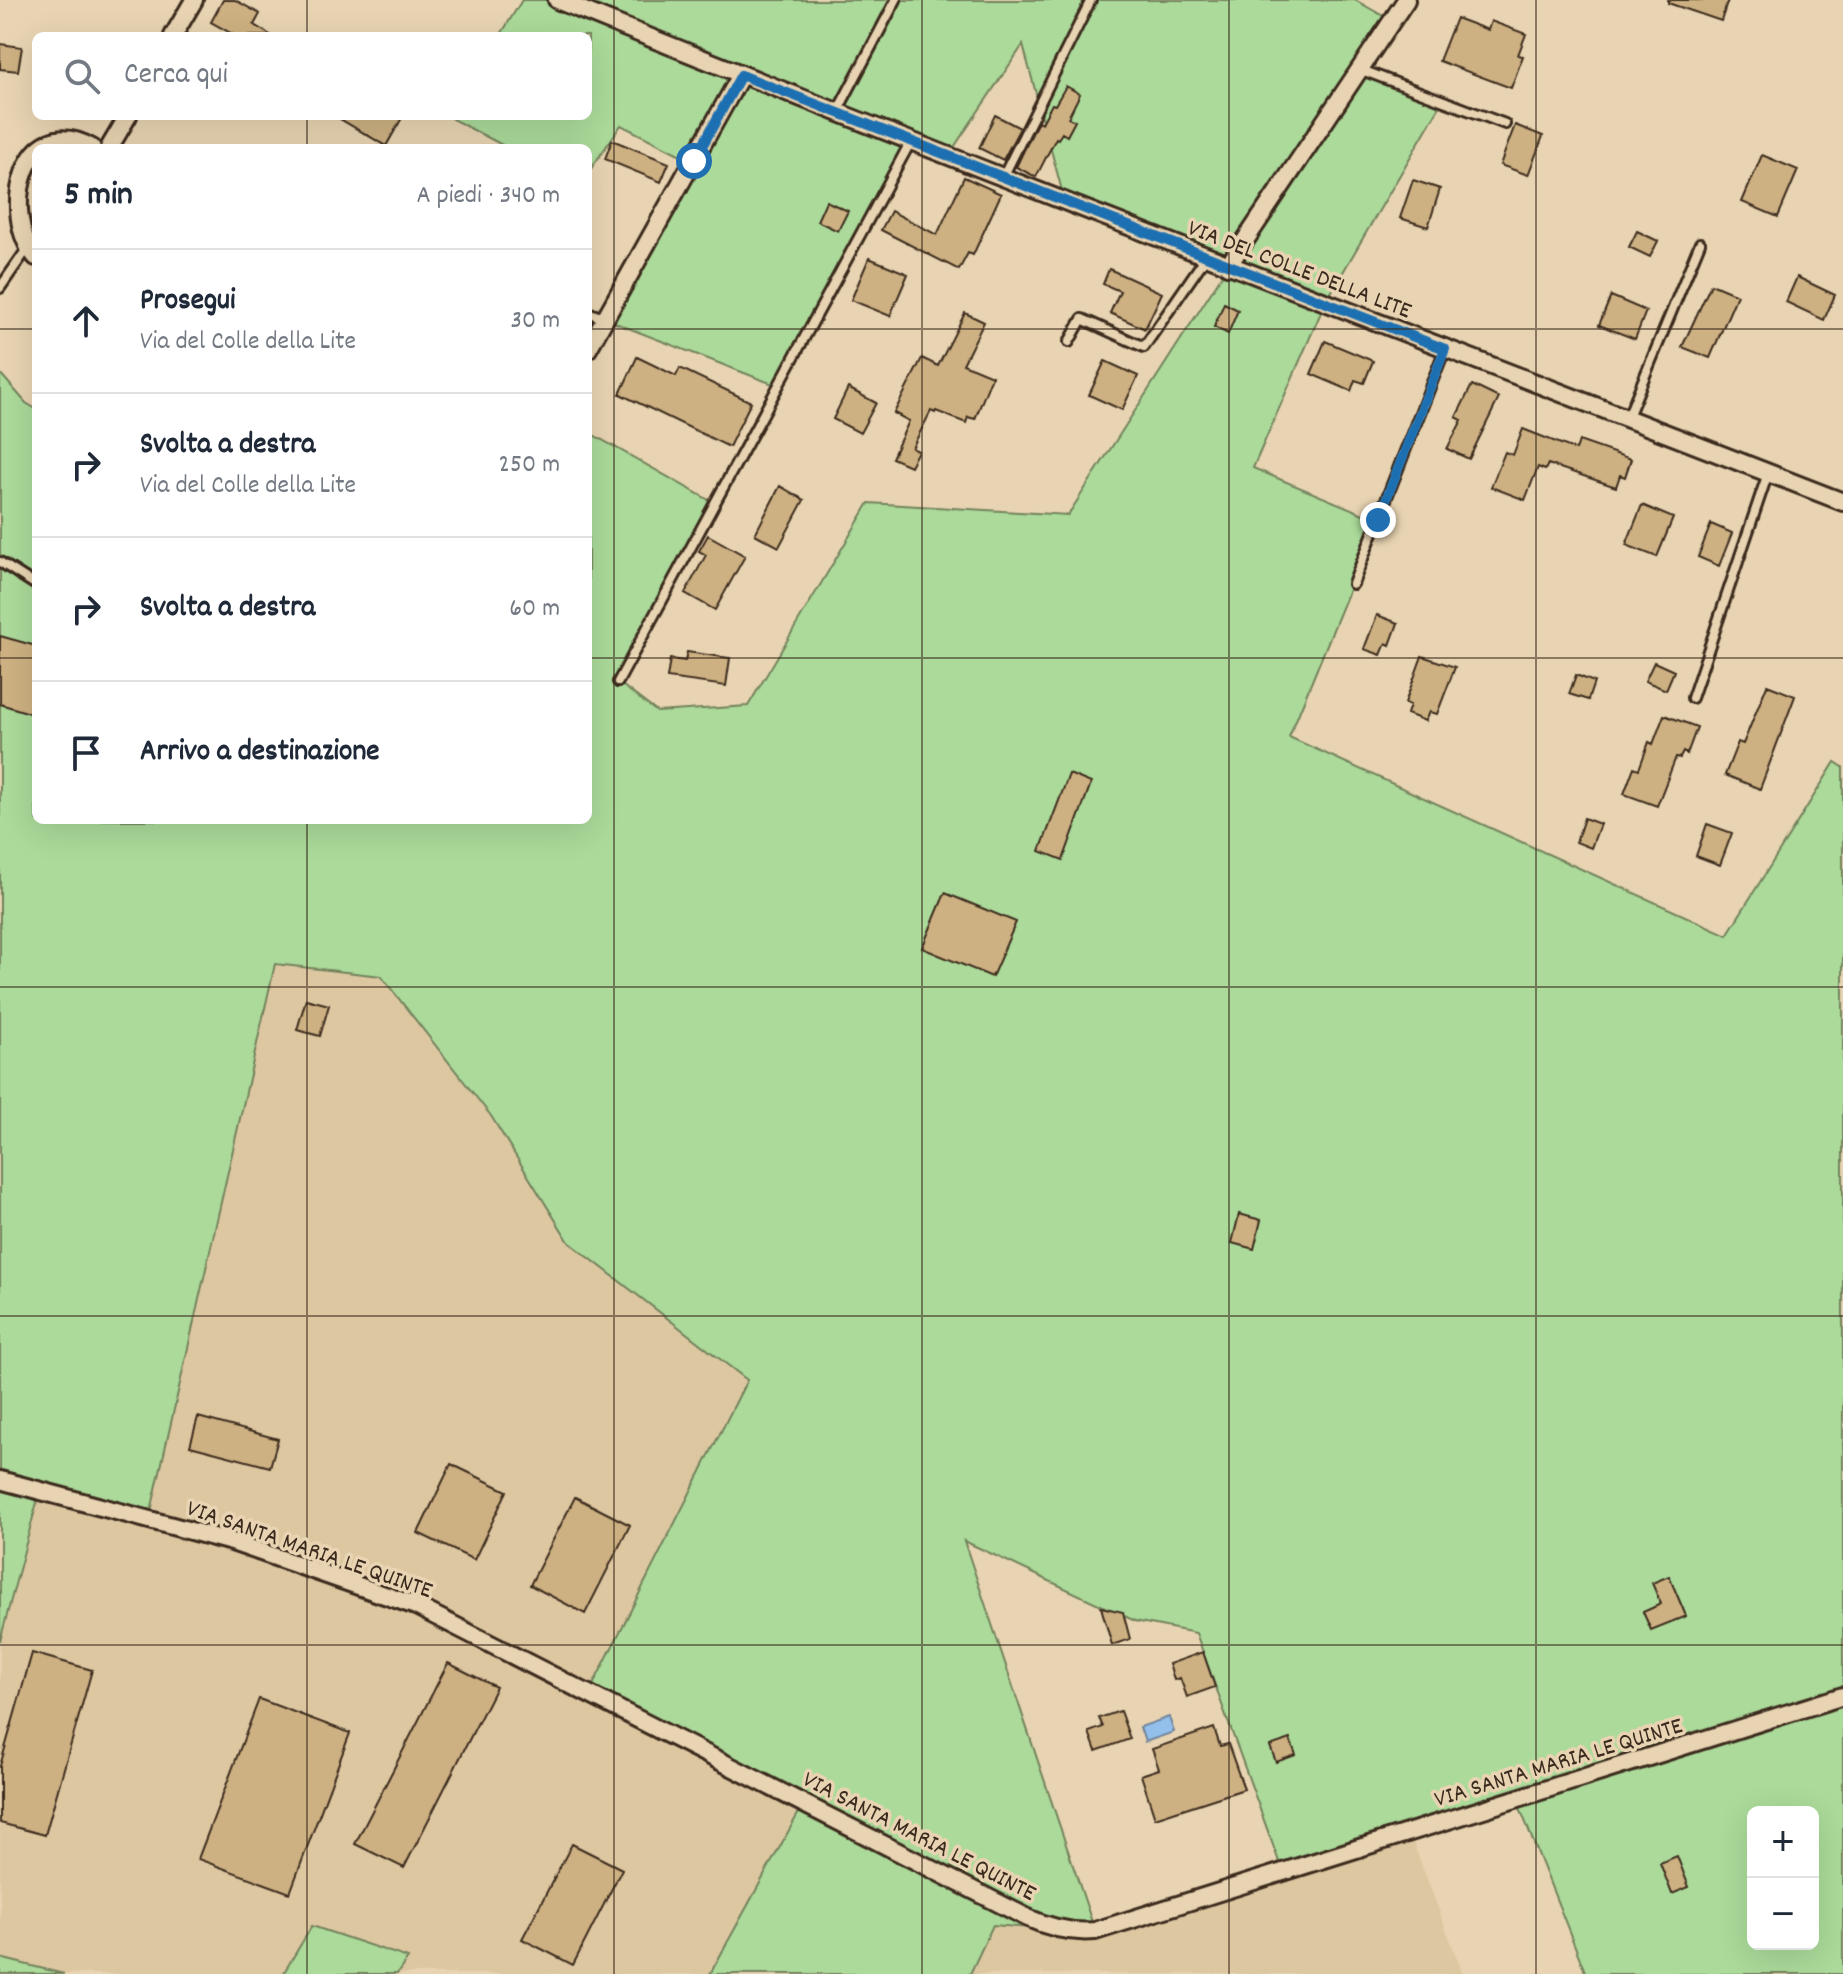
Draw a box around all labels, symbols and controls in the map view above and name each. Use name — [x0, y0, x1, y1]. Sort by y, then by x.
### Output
search box — [32, 32, 592, 120]
icon: search — [60, 54, 104, 98]
text: Cerca qui — [124, 55, 228, 98]
route start — [676, 143, 712, 179]
text: 5 min — [64, 172, 133, 221]
text: A piedi · 340 m — [417, 178, 560, 215]
street label: VIA DEL COLLE DELLA LITE — [1182, 212, 1416, 329]
text: Prosegui — [140, 281, 236, 324]
icon: ahead — [64, 299, 108, 343]
text: 30 m — [510, 303, 560, 340]
text: Via del Colle della Lite — [140, 324, 356, 361]
text: Svolta a destra — [140, 425, 315, 468]
icon: right — [64, 443, 108, 487]
text: 250 m — [499, 447, 560, 484]
text: Via del Colle della Lite — [140, 468, 356, 505]
route end — [1360, 502, 1396, 538]
icon: right — [64, 587, 108, 631]
text: Svolta a destra — [140, 588, 315, 631]
text: 60 m — [509, 591, 560, 628]
icon: arrive — [64, 731, 108, 775]
text: Arrivo a destinazione — [140, 732, 380, 775]
street label: VIA SANTA MARIA LE QUINTE — [182, 1493, 437, 1609]
street label: VIA SANTA MARIA LE QUINTE — [1431, 1710, 1687, 1818]
street label: VIA SANTA MARIA LE QUINTE — [796, 1764, 1041, 1911]
map controls — [1747, 1806, 1819, 1950]
button: + — [1747, 1806, 1819, 1878]
button: − — [1747, 1878, 1819, 1950]

